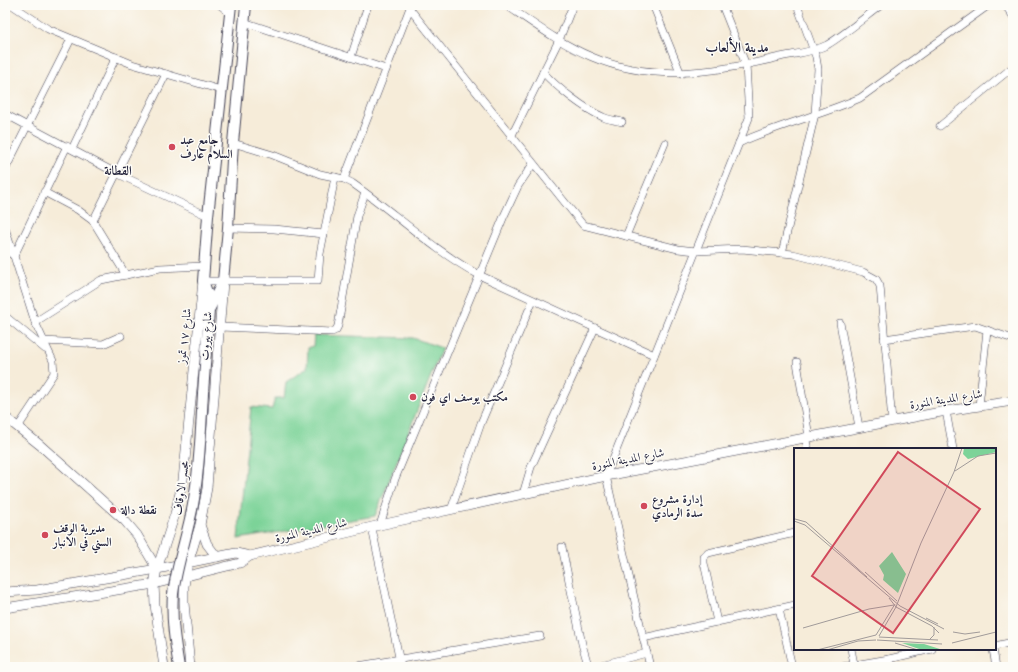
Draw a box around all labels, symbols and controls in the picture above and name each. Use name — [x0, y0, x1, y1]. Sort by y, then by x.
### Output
district label: مدينة الألعاب — [705, 37, 769, 56]
place label: جامع عبد السلام عارف — [180, 134, 233, 165]
marker: جامع عبد السلام عارف — [167, 142, 177, 152]
district label: القطانة — [104, 164, 132, 178]
street label: شارع ١٧ تموز — [176, 308, 198, 366]
street label: شارع بيروت — [199, 311, 219, 361]
street label: شارع المدينة المنورة — [909, 388, 984, 416]
place label: مكتب يوسف اي فون — [421, 390, 508, 407]
marker: مكتب يوسف اي فون — [408, 392, 418, 402]
street label: شارع المدينة المنورة — [591, 447, 666, 477]
inset map — [794, 448, 996, 650]
street label: مجسر الاوقاف — [172, 459, 193, 516]
place label: إدارة مشروع سدة الرمادي — [652, 494, 704, 523]
marker: إدارة مشروع سدة الرمادي — [639, 501, 649, 511]
marker: نقطة دالة — [108, 505, 118, 515]
place label: نقطة دالة — [120, 505, 157, 517]
street label: شارع المدينة المنورة — [274, 517, 349, 549]
place label: مديرية الوقف السني في الانبار — [51, 522, 112, 554]
marker: مديرية الوقف السني في الانبار — [40, 530, 50, 540]

